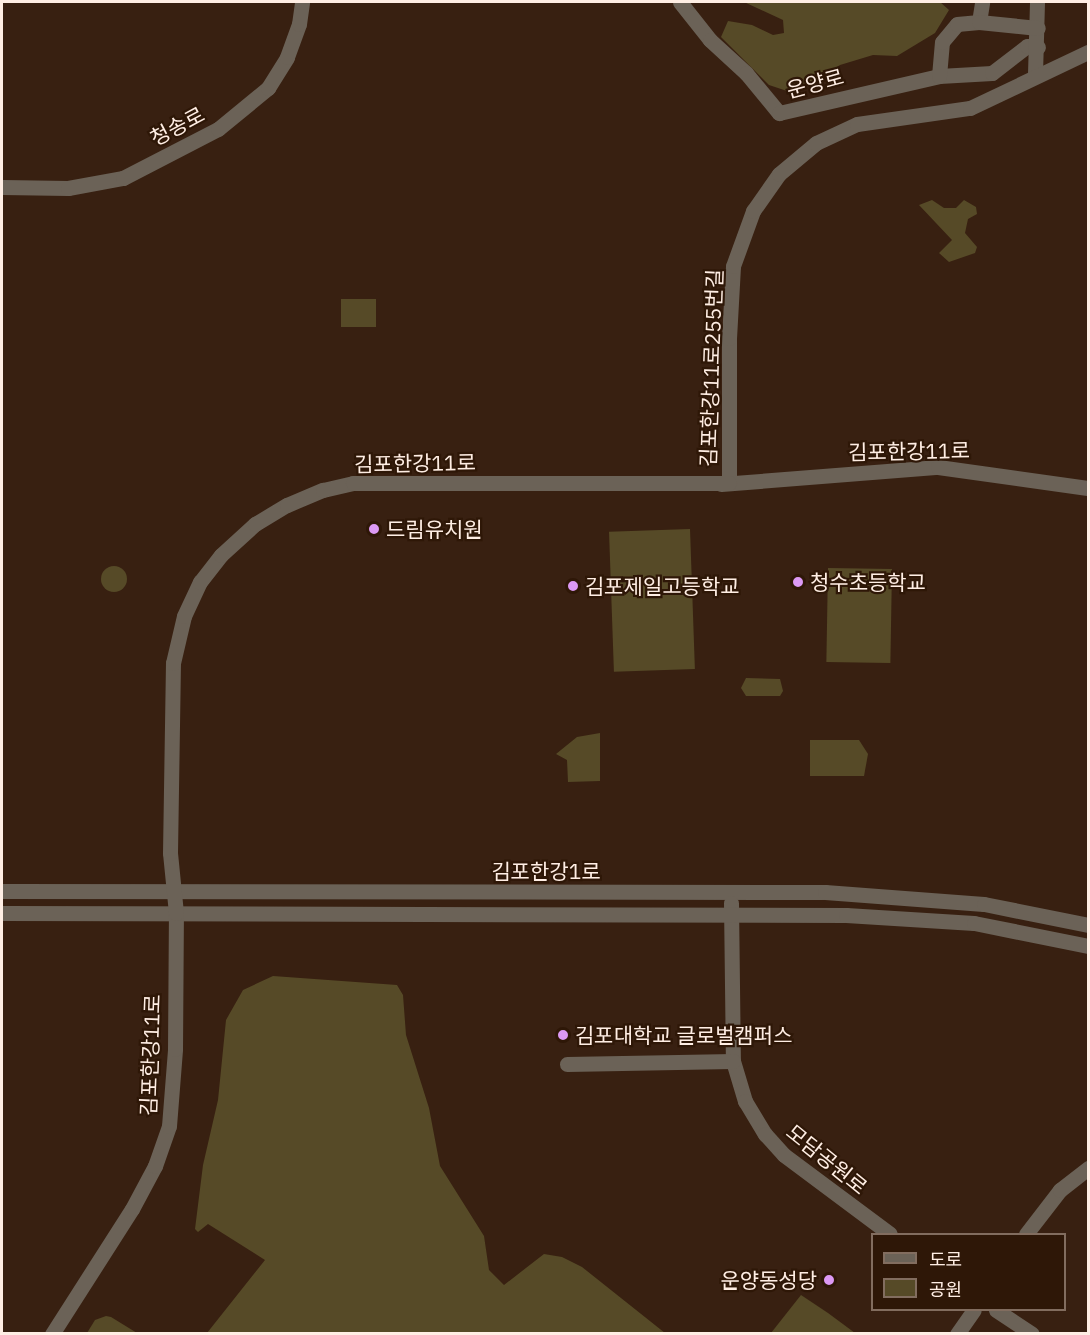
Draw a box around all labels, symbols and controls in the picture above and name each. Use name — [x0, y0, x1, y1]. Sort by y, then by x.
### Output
street label: 운양로 — [784, 63, 846, 103]
street label: 청송로 — [145, 101, 209, 151]
street label: 김포한강11로255번길 — [695, 269, 727, 467]
street label: 김포한강11로 — [848, 437, 970, 465]
street label: 김포한강11로 — [354, 449, 476, 477]
place label: 드림유치원 — [386, 516, 483, 542]
marker: 드림유치원 — [367, 522, 381, 536]
place label: 청수초등학교 — [810, 569, 926, 595]
place label: 김포제일고등학교 — [585, 573, 740, 599]
marker: 청수초등학교 — [791, 575, 805, 589]
marker: 김포제일고등학교 — [566, 579, 580, 593]
street label: 김포한강1로 — [491, 858, 601, 884]
street label: 김포한강11로 — [135, 994, 165, 1116]
place label: 김포대학교 글로벌캠퍼스 — [575, 1022, 792, 1048]
marker: 김포대학교 글로벌캠퍼스 — [556, 1028, 570, 1042]
street label: 모담공원로 — [782, 1119, 872, 1199]
legend — [871, 1233, 1066, 1311]
text: 도로 — [929, 1248, 962, 1271]
place label: 운양동성당 — [720, 1267, 817, 1293]
marker: 운양동성당 — [822, 1273, 836, 1287]
text: 공원 — [929, 1278, 962, 1301]

